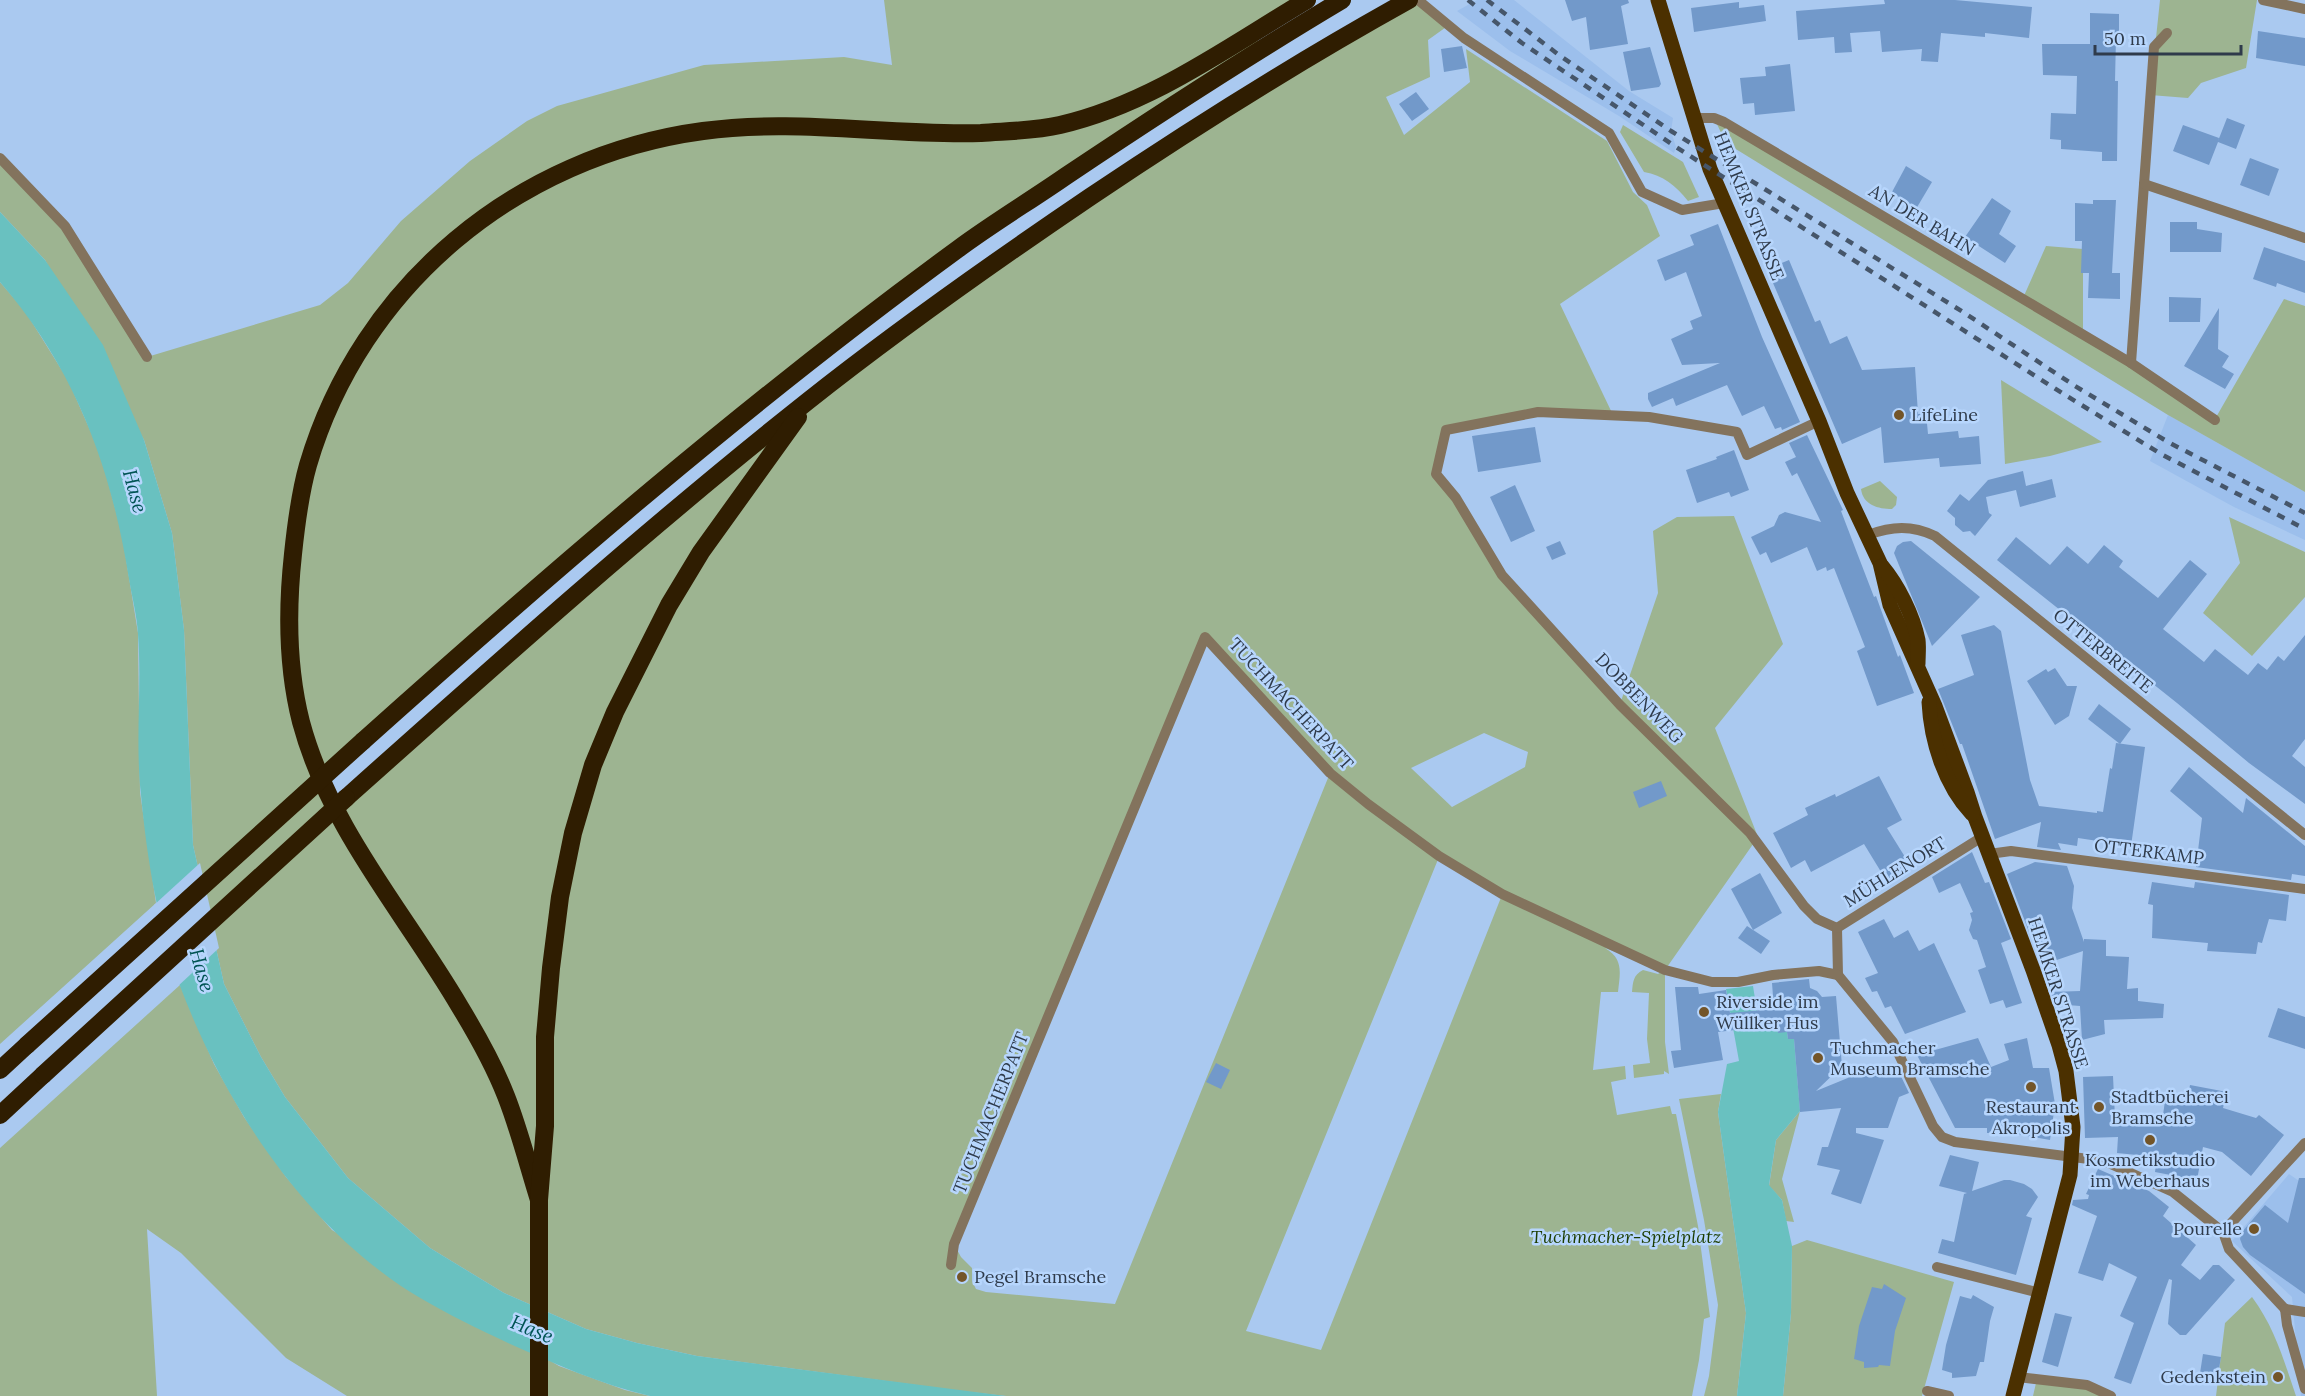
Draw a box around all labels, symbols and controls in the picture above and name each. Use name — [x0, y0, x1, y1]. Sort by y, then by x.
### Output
scale bar — [2095, 18, 2240, 56]
text: 50 m — [2104, 27, 2146, 50]
street label: HEMKER STRASSE — [1709, 128, 1790, 283]
street label: AN DER BAHN — [1864, 178, 1980, 260]
place label: LifeLine — [1911, 403, 1978, 426]
marker: LifeLine — [1892, 408, 1906, 422]
water label: Hase — [118, 466, 153, 515]
street label: OTTERBREITE — [2049, 603, 2158, 698]
street label: TUCHMACHERPATT — [1224, 633, 1359, 775]
street label: DOBBENWEG — [1590, 647, 1689, 748]
street label: MÜHLENORT — [1839, 831, 1951, 912]
street label: OTTERKAMP — [2093, 833, 2205, 870]
street label: HEMKER STRASSE — [2023, 914, 2094, 1072]
water label: Hase — [184, 945, 221, 995]
place label: Riverside im Wüllker Hus — [1716, 990, 1819, 1034]
marker: Riverside im Wüllker Hus — [1697, 1005, 1711, 1019]
street label: TUCHMACHERPATT — [948, 1028, 1034, 1197]
place label: Tuchmacher Museum Bramsche — [1830, 1036, 1990, 1080]
marker: Tuchmacher Museum Bramsche — [1811, 1051, 1825, 1065]
marker: Restaurant Akropolis — [2024, 1080, 2038, 1094]
place label: Stadtbücherei Bramsche — [2111, 1085, 2229, 1129]
place label: Restaurant Akropolis — [1986, 1095, 2076, 1139]
marker: Stadtbücherei Bramsche — [2092, 1100, 2106, 1114]
marker: Kosmetikstudio im Weberhaus — [2143, 1133, 2157, 1147]
place label: Kosmetikstudio im Weberhaus — [2085, 1148, 2215, 1192]
place label: Pourelle — [2173, 1217, 2242, 1240]
marker: Pourelle — [2247, 1222, 2261, 1236]
park label: Tuchmacher-Spielplatz — [1531, 1225, 1721, 1248]
place label: Pegel Bramsche — [974, 1265, 1107, 1288]
marker: Pegel Bramsche — [955, 1270, 969, 1284]
water label: Hase — [507, 1309, 557, 1348]
place label: Gedenkstein — [2160, 1365, 2266, 1388]
marker: Gedenkstein — [2271, 1370, 2285, 1384]

